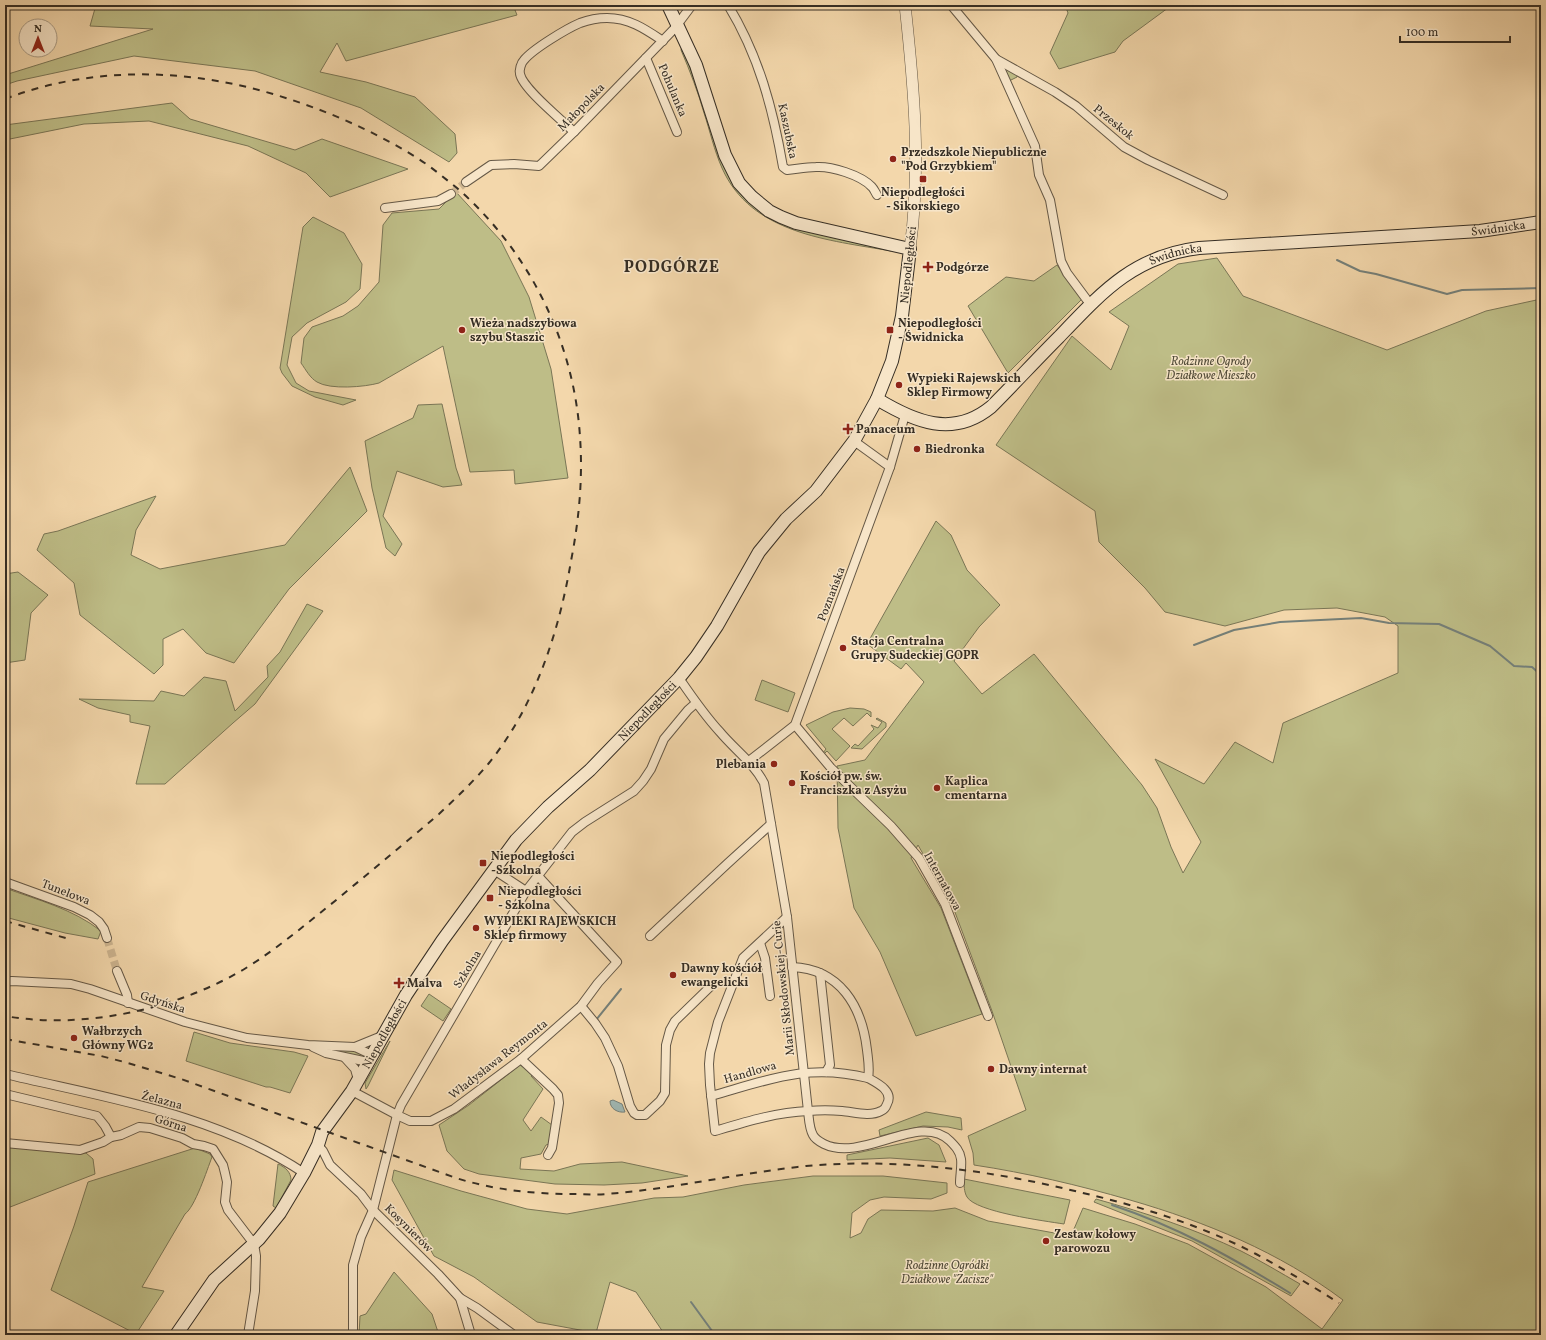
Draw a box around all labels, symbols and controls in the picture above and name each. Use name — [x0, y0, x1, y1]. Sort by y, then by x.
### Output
north arrow — [18, 18, 58, 58]
scale bar — [1400, 18, 1510, 44]
text: N — [34, 22, 42, 37]
text: 100 m — [1406, 25, 1439, 41]
street label: Pohulanka — [654, 61, 690, 119]
street label: Małopolska — [555, 80, 609, 135]
street label: Przeskok — [1090, 101, 1137, 144]
street label: Kaszubska — [773, 102, 801, 160]
place label: Przedszkole Niepubliczne "Pod Grzybkiem" — [901, 145, 1047, 175]
marker: Przedszkole Niepubliczne "Pod Grzybkiem" — [888, 154, 898, 164]
marker: Niepodległości - Sikorskiego — [918, 174, 928, 184]
place label: Niepodległości - Sikorskiego — [881, 185, 965, 215]
street label: Świdnicka — [1471, 217, 1527, 241]
street label: Niepodległości — [897, 225, 921, 305]
street label: Świdnicka — [1146, 241, 1203, 270]
district label: PODGÓRZE — [624, 257, 720, 279]
place label: Podgórze — [936, 260, 989, 276]
marker: Podgórze — [923, 262, 933, 272]
place label: Wieża nadszybowa szybu Staszic — [470, 316, 577, 346]
place label: Niepodległości - Świdnicka — [898, 316, 982, 346]
marker: Wieża nadszybowa szybu Staszic — [457, 325, 467, 335]
marker: Niepodległości - Świdnicka — [885, 325, 895, 335]
park label: Rodzinne Ogrody Działkowe Mieszko — [1166, 354, 1256, 384]
place label: Wypieki Rajewskich Sklep Firmowy — [907, 371, 1021, 401]
marker: Wypieki Rajewskich Sklep Firmowy — [894, 380, 904, 390]
place label: Panaceum — [856, 422, 916, 438]
marker: Panaceum — [843, 424, 853, 434]
place label: Biedronka — [925, 442, 985, 458]
marker: Biedronka — [912, 444, 922, 454]
street label: Poznańska — [814, 565, 850, 624]
place label: Stacja Centralna Grupy Sudeckiej GOPR — [851, 634, 980, 664]
marker: Stacja Centralna Grupy Sudeckiej GOPR — [838, 643, 848, 653]
street label: Niepodległości — [615, 678, 681, 745]
place label: Plebania — [716, 757, 766, 773]
marker: Plebania — [769, 759, 779, 769]
place label: Kościół pw. św. Franciszka z Asyżu — [800, 769, 907, 799]
place label: Kaplica cmentarna — [945, 774, 1008, 804]
marker: Kościół pw. św. Franciszka z Asyżu — [787, 778, 797, 788]
marker: Kaplica cmentarna — [932, 783, 942, 793]
place label: Niepodległości -Szkolna — [491, 849, 575, 879]
street label: Internatowa — [919, 849, 965, 914]
marker: Niepodległości -Szkolna — [478, 858, 488, 868]
street label: Tunelowa — [39, 876, 92, 910]
place label: Niepodległości - Szkolna — [498, 884, 582, 914]
marker: Niepodległości - Szkolna — [485, 893, 495, 903]
place label: WYPIEKI RAJEWSKICH Sklep firmowy — [484, 914, 616, 944]
street label: Marii Skłodowskiej-Curie — [769, 919, 799, 1056]
marker: WYPIEKI RAJEWSKICH Sklep firmowy — [471, 923, 481, 933]
street label: Szkolna — [450, 947, 486, 992]
place label: Dawny kościół ewangelicki — [681, 961, 763, 991]
marker: Dawny kościół ewangelicki — [668, 970, 678, 980]
place label: Malva — [407, 976, 443, 992]
marker: Malva — [394, 978, 404, 988]
street label: Gdyńska — [138, 988, 187, 1018]
street label: Niepodległości — [359, 996, 411, 1072]
street label: Władysława Reymonta — [446, 1016, 551, 1103]
place label: Wałbrzych Główny WG2 — [82, 1024, 153, 1054]
marker: Wałbrzych Główny WG2 — [69, 1033, 79, 1043]
street label: Handlowa — [722, 1058, 778, 1088]
place label: Dawny internat — [999, 1062, 1087, 1078]
marker: Dawny internat — [986, 1064, 996, 1074]
street label: Żelazna — [139, 1088, 184, 1114]
street label: Górna — [152, 1111, 189, 1137]
street label: Kosynierów — [381, 1201, 437, 1257]
place label: Zestaw kołowy parowozu — [1054, 1227, 1136, 1257]
marker: Zestaw kołowy parowozu — [1041, 1236, 1051, 1246]
park label: Rodzinne Ogródki Działkowe "Zacisze" — [901, 1258, 994, 1288]

